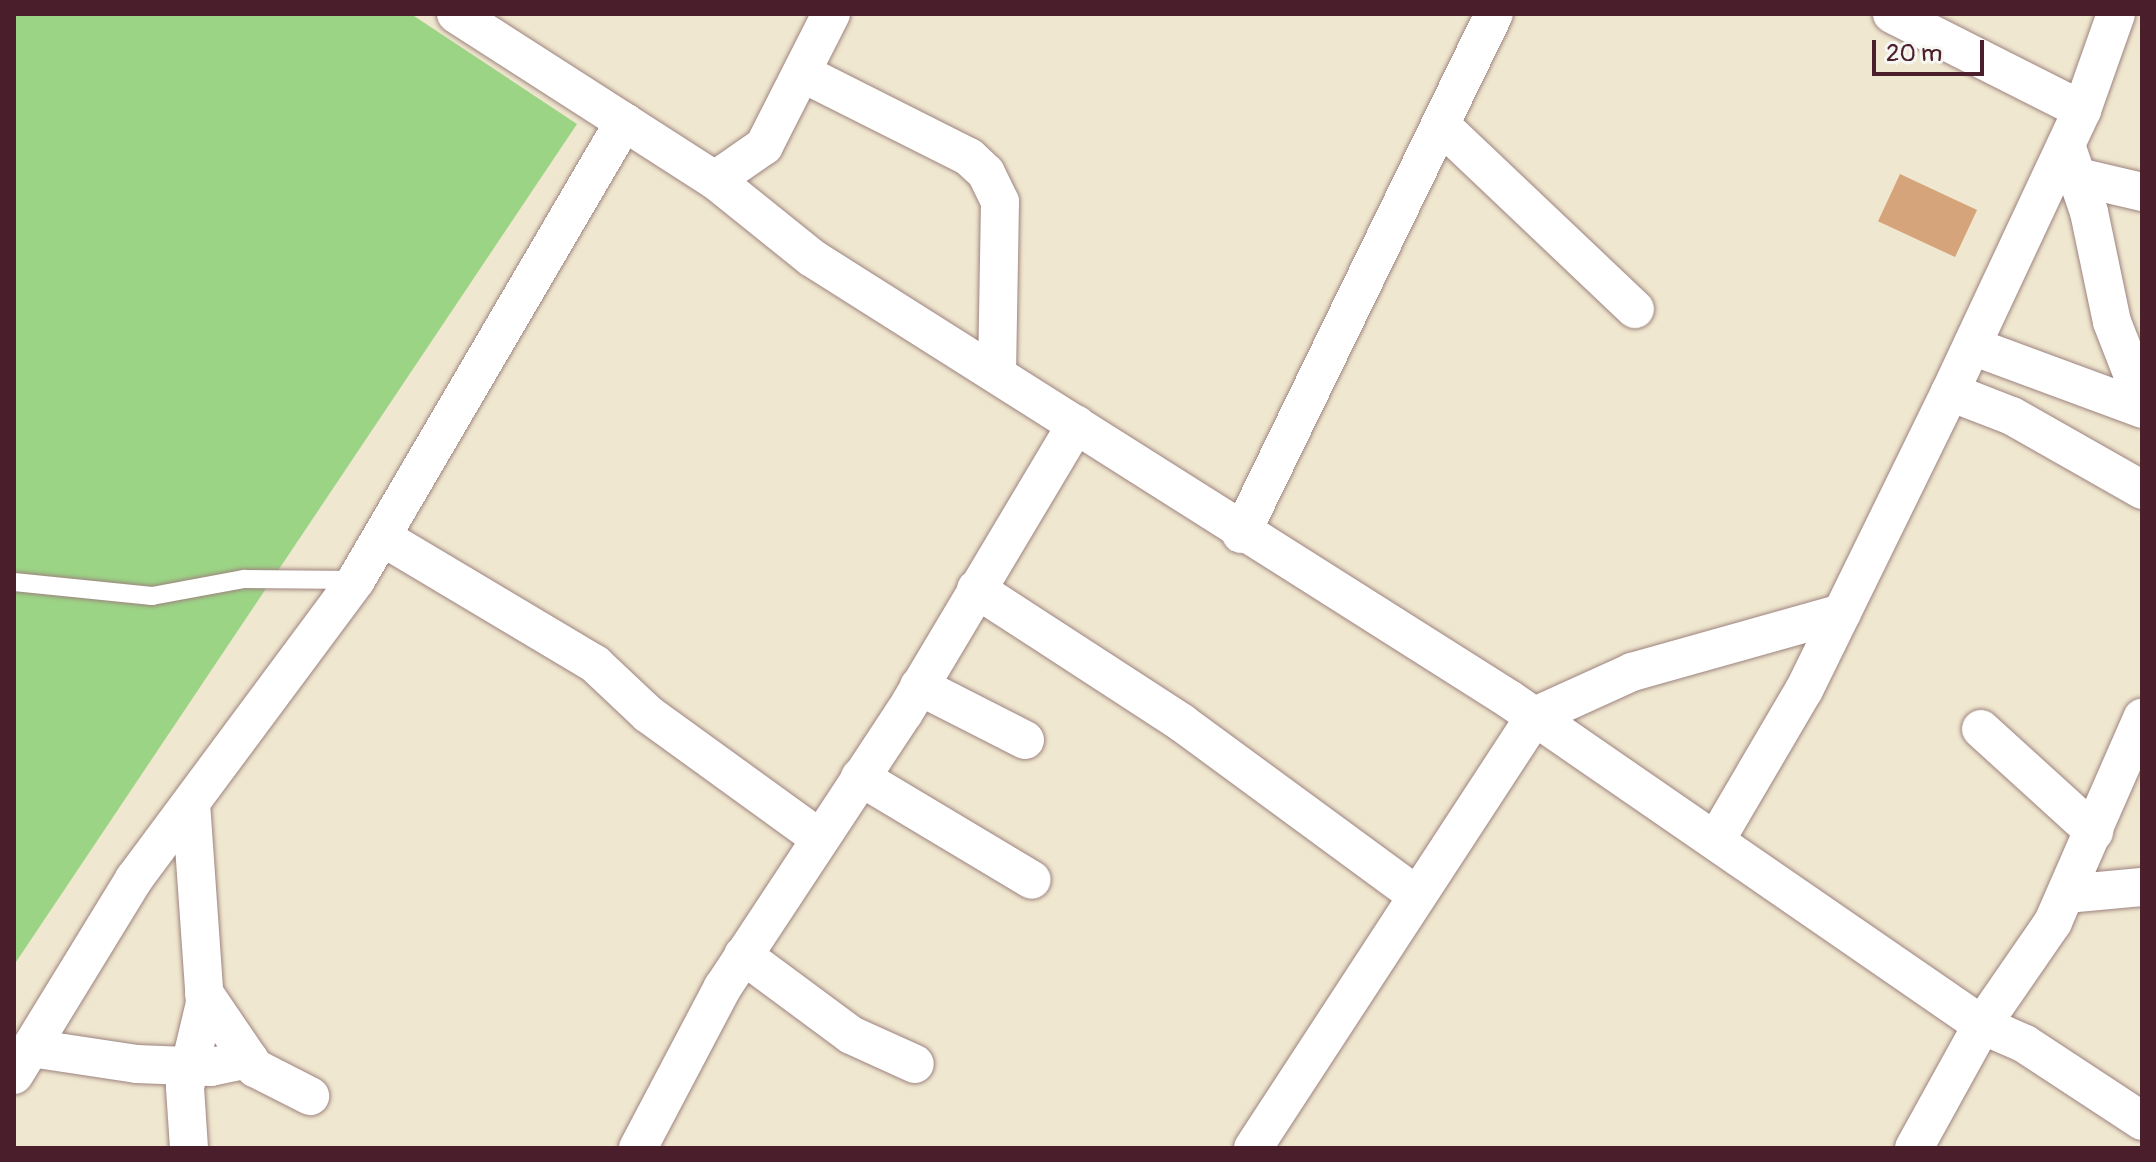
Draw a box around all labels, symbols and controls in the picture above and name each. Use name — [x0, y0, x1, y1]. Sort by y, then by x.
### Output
scale bar — [1876, 24, 1988, 74]
text: 20 m — [1886, 39, 1942, 68]

